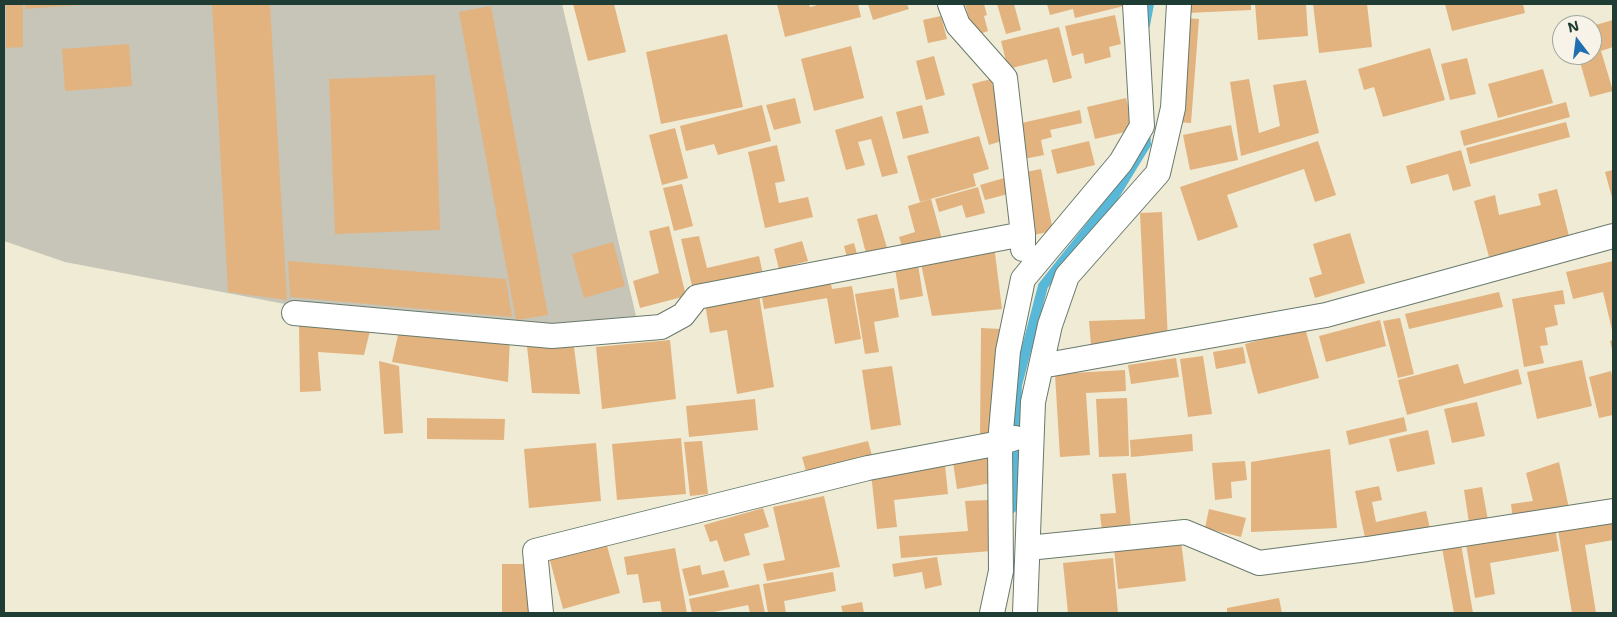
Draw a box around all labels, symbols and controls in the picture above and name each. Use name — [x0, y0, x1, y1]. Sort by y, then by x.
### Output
north arrow — [1552, 15, 1602, 65]
text: N — [1566, 16, 1581, 37]

